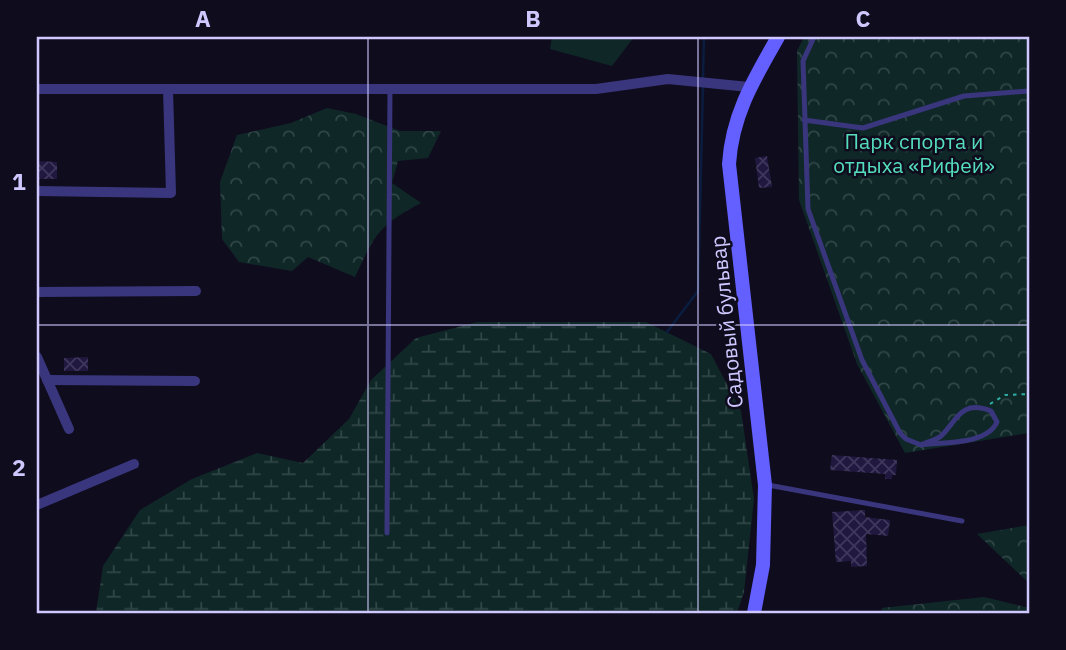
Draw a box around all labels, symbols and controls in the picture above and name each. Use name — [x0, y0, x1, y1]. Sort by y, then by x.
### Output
text: A — [195, 3, 211, 33]
text: B — [525, 3, 541, 33]
text: C — [856, 3, 871, 33]
park label: Парк спорта и отдыха «Рифей» — [833, 127, 995, 179]
text: 1 — [12, 166, 26, 196]
street label: Садовый бульвар — [703, 235, 749, 409]
text: 2 — [12, 452, 26, 482]

